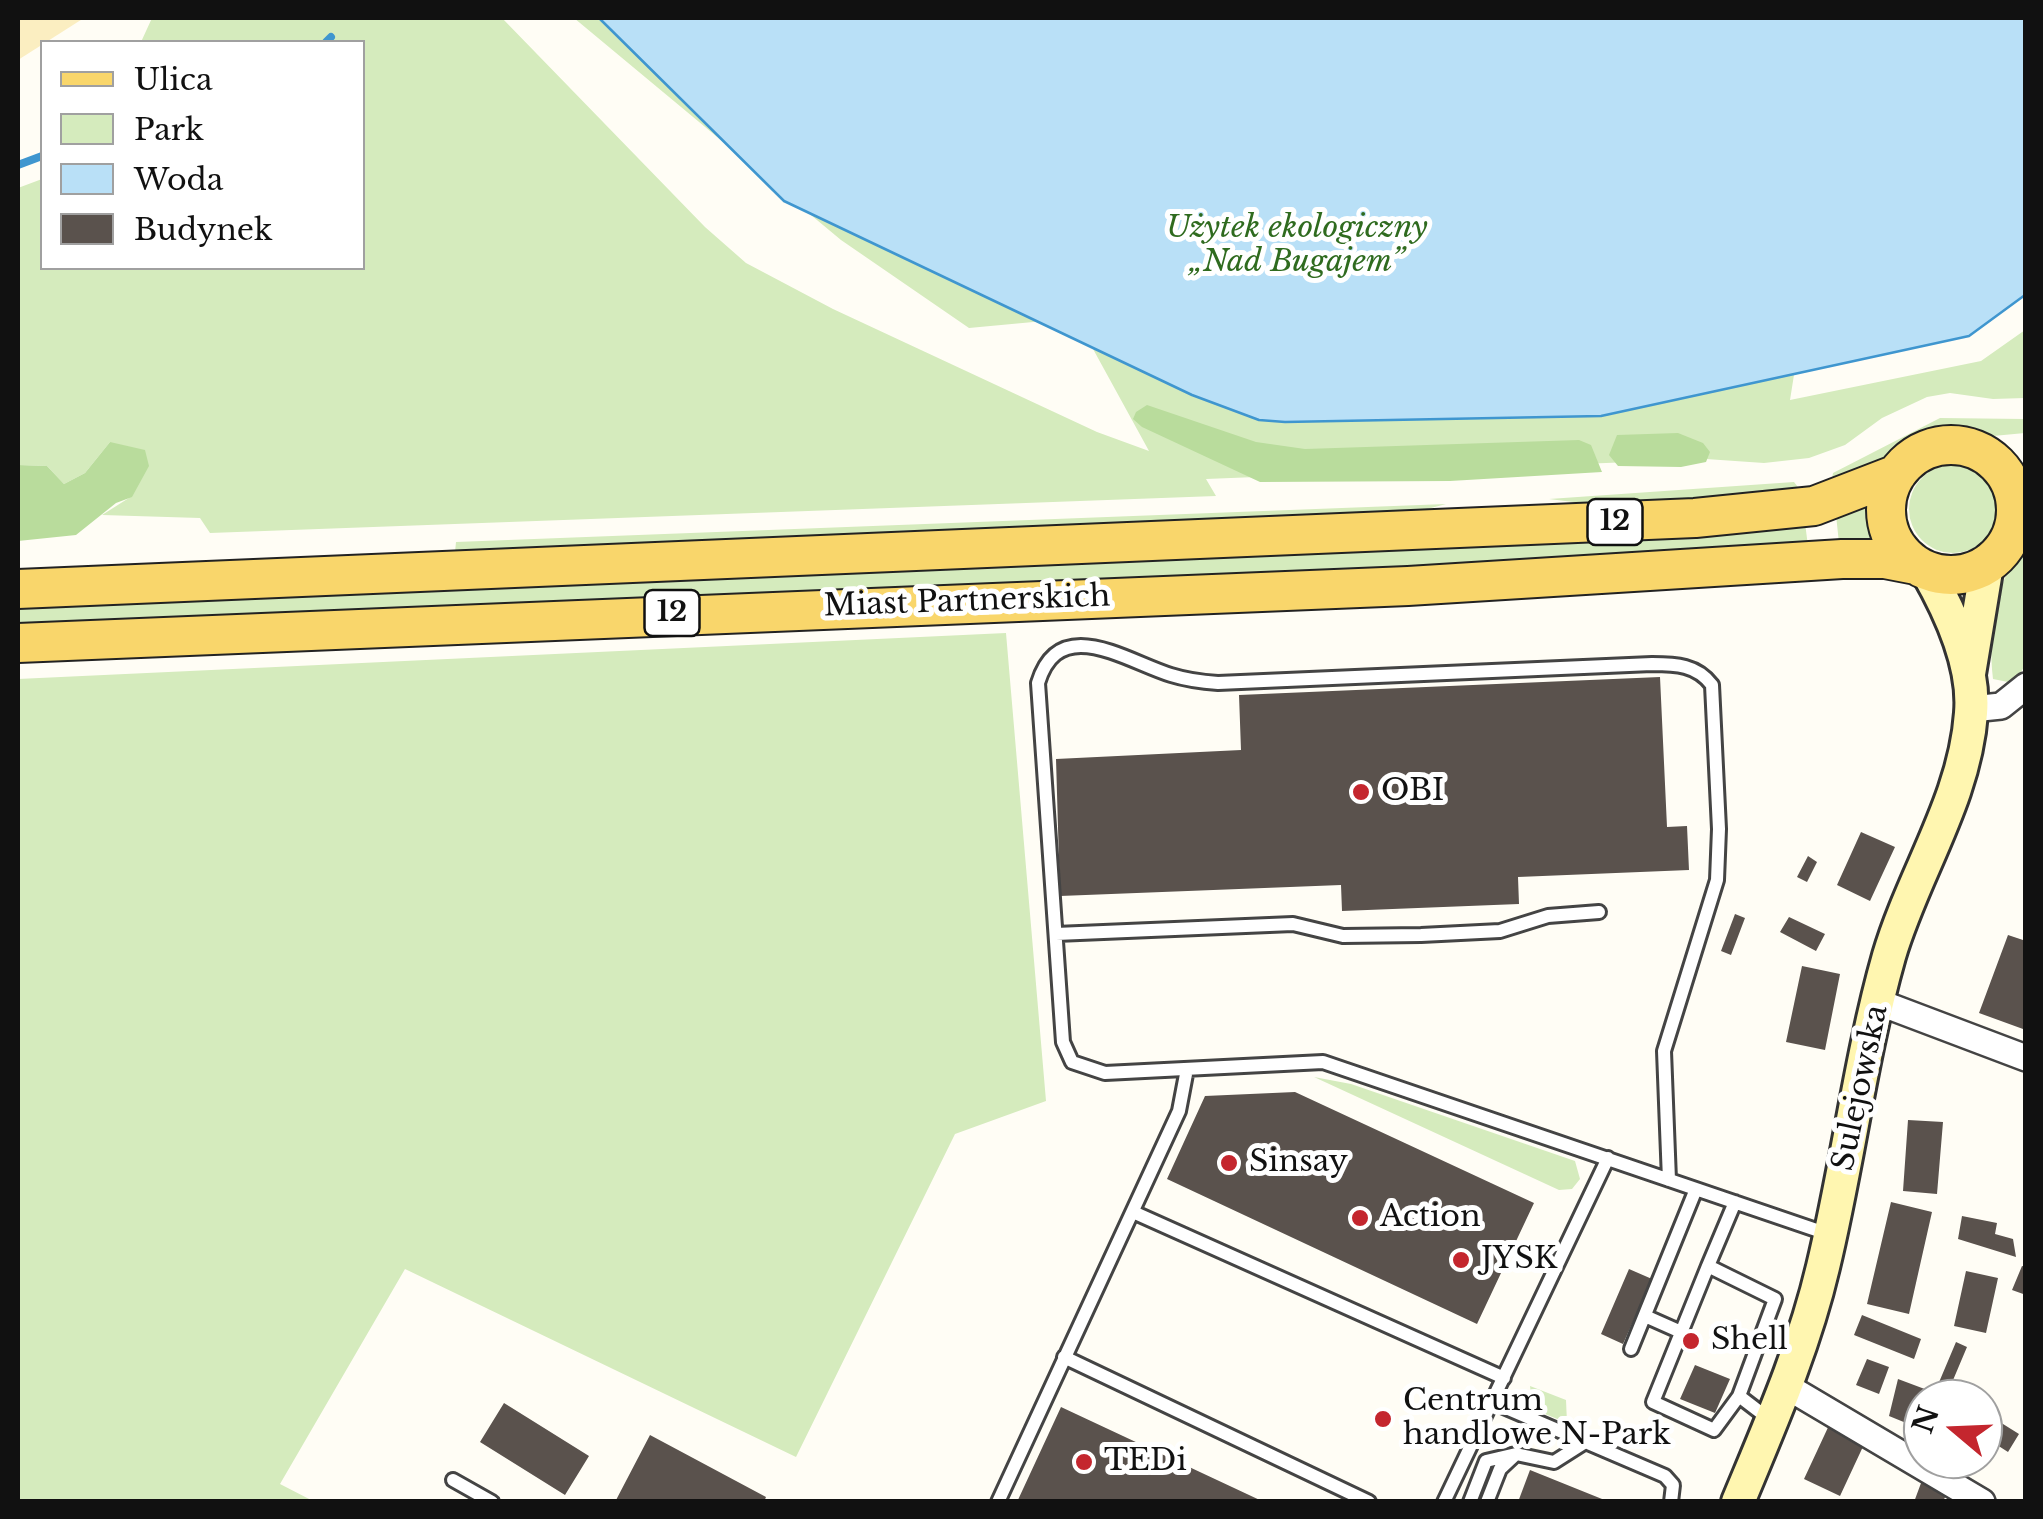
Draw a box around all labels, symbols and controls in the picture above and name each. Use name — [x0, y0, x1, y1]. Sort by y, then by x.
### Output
legend — [40, 40, 365, 270]
text: Ulica — [134, 61, 213, 98]
text: Park — [134, 111, 204, 148]
text: Woda — [134, 161, 223, 198]
text: Budynek — [134, 211, 273, 248]
park label: Użytek ekologiczny „Nad Bugajem” — [1166, 211, 1428, 282]
road number: 12 — [1588, 499, 1642, 545]
street label: Miast Partnerskich — [823, 579, 1111, 625]
road number: 12 — [644, 590, 700, 636]
place label: OBI — [1381, 774, 1444, 810]
marker: OBI — [1350, 781, 1372, 803]
street label: Sulejowska — [1826, 1002, 1896, 1174]
place label: Sinsay — [1249, 1145, 1348, 1181]
marker: Sinsay — [1218, 1152, 1240, 1174]
place label: Action — [1380, 1200, 1481, 1236]
marker: Action — [1349, 1207, 1371, 1229]
place label: JYSK — [1481, 1242, 1557, 1278]
marker: JYSK — [1450, 1249, 1472, 1271]
place label: Shell — [1711, 1323, 1788, 1359]
marker: Shell — [1680, 1330, 1702, 1352]
north arrow — [1903, 1379, 2003, 1479]
place label: Centrum handlowe N-Park — [1403, 1384, 1671, 1454]
text: N — [1905, 1402, 1947, 1438]
marker: Centrum handlowe N-Park — [1372, 1408, 1394, 1430]
place label: TEDi — [1104, 1444, 1187, 1480]
marker: TEDi — [1073, 1451, 1095, 1473]

